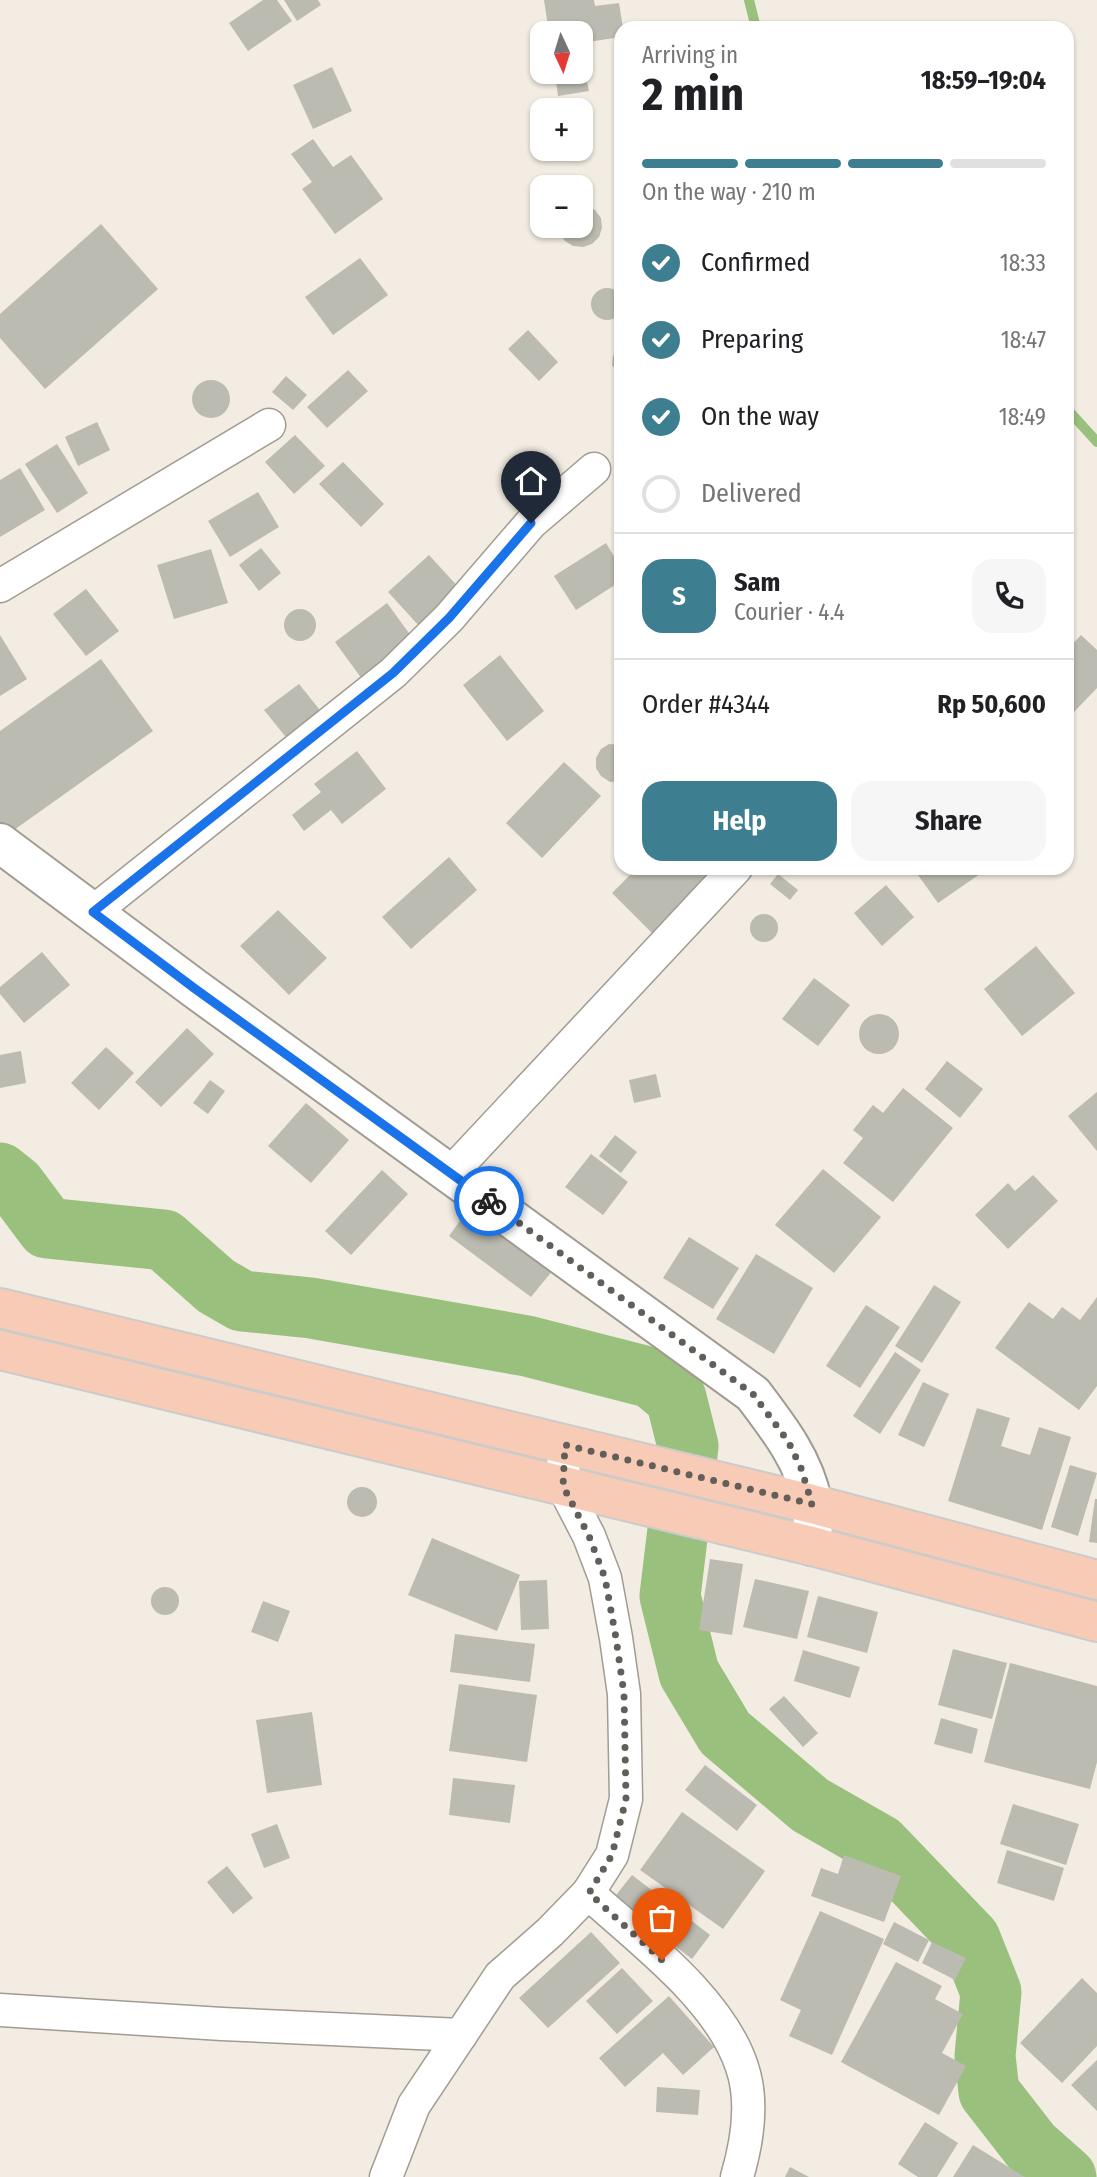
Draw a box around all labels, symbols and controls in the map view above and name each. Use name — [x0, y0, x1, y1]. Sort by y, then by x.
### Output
north arrow — [530, 21, 593, 84]
map controls — [530, 21, 593, 238]
text: Arriving in — [642, 41, 738, 69]
text: 18:59–19:04 — [921, 65, 1046, 96]
text: 2 min — [642, 67, 744, 122]
button: + — [530, 98, 593, 161]
button: − — [530, 175, 593, 238]
text: On the way · 210 m — [642, 178, 816, 206]
icon: check — [642, 244, 680, 282]
text: Confirmed — [701, 247, 811, 278]
text: 18:33 — [1000, 249, 1046, 277]
icon: check — [642, 321, 680, 359]
text: Preparing — [701, 324, 803, 355]
text: 18:47 — [1001, 326, 1046, 354]
icon: check — [642, 398, 680, 436]
text: On the way — [701, 401, 819, 432]
text: 18:49 — [999, 403, 1046, 431]
pin — [501, 451, 561, 523]
icon: home — [512, 462, 550, 500]
text: Delivered — [701, 478, 802, 509]
button: phone — [972, 559, 1046, 633]
text: Sam — [734, 567, 780, 598]
text: S — [672, 581, 686, 612]
text: Courier · 4.4 — [734, 598, 845, 626]
text: Order #4344 — [642, 689, 770, 720]
text: Rp 50,600 — [937, 689, 1046, 720]
button: Help — [642, 781, 837, 861]
button: Share — [851, 781, 1046, 861]
courier — [454, 1166, 524, 1236]
icon: bike — [470, 1182, 508, 1220]
pin — [632, 1888, 692, 1960]
icon: bag — [643, 1899, 681, 1937]

